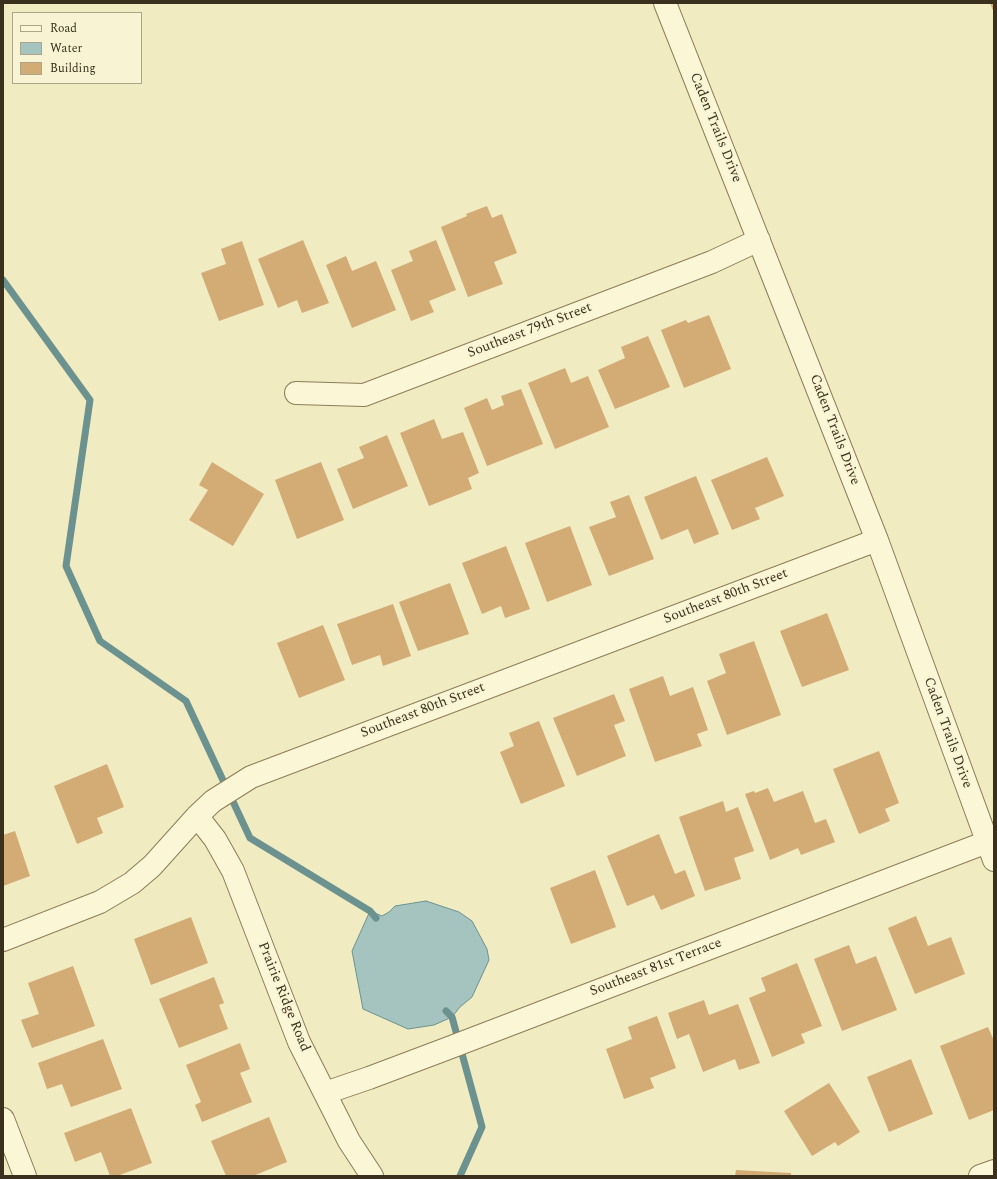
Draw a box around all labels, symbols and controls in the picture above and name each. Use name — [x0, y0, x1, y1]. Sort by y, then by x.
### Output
legend — [12, 12, 142, 84]
text: Road — [50, 19, 77, 38]
text: Water — [50, 39, 82, 58]
text: Building — [50, 59, 96, 78]
street label: Caden Trails Drive — [685, 71, 745, 185]
street label: Southeast 79th Street — [466, 300, 594, 362]
street label: Caden Trails Drive — [805, 372, 863, 488]
street label: Southeast 80th Street — [662, 566, 790, 628]
street label: Caden Trails Drive — [919, 675, 975, 791]
street label: Southeast 80th Street — [359, 680, 487, 742]
street label: Southeast 81st Terrace — [588, 935, 724, 1001]
street label: Prairie Ridge Road — [253, 940, 313, 1054]

